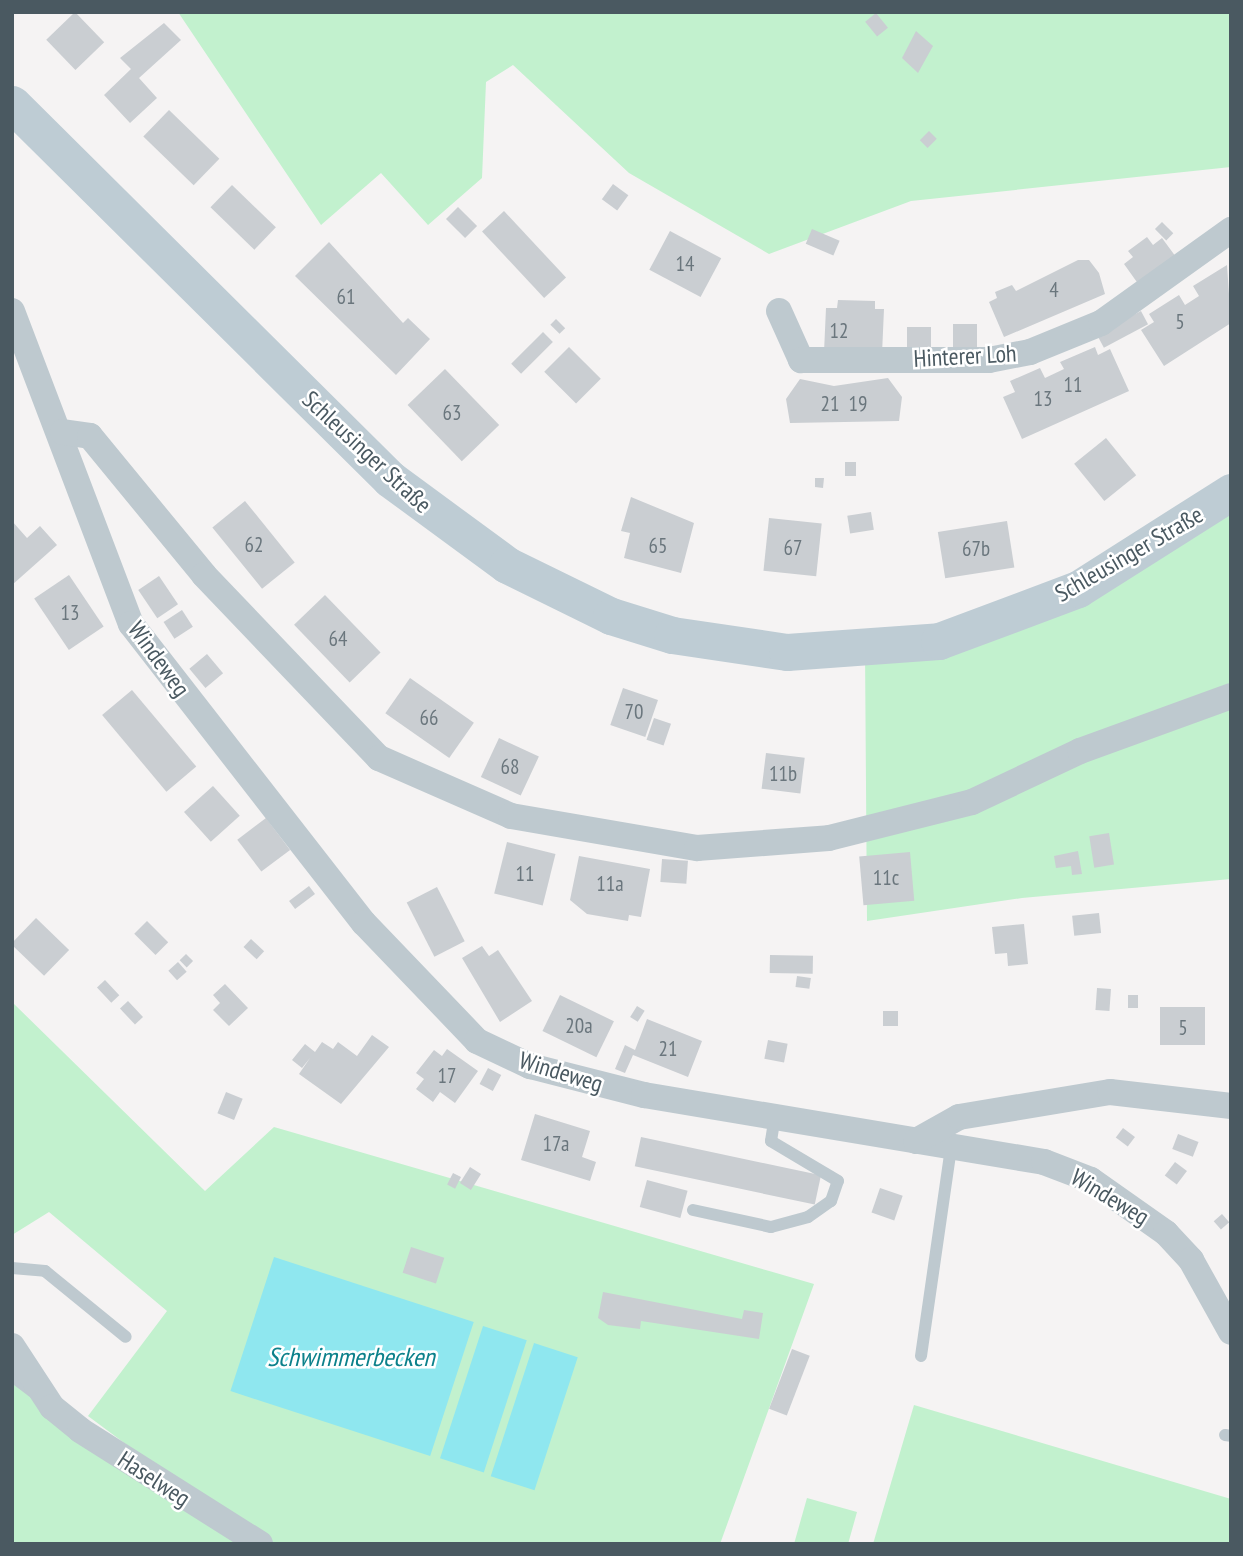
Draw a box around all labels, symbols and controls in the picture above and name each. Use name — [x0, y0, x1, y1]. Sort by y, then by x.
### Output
house number: 14 — [676, 251, 694, 277]
house number: 4 — [1049, 277, 1059, 303]
house number: 61 — [337, 284, 355, 310]
house number: 5 — [1175, 309, 1185, 335]
house number: 12 — [830, 318, 848, 344]
street label: Hinterer Loh — [913, 339, 1017, 373]
house number: 11 — [1064, 372, 1082, 398]
street label: Schleusinger Straße — [297, 385, 437, 519]
house number: 13 — [1034, 386, 1052, 412]
house number: 21 — [821, 391, 839, 417]
house number: 19 — [849, 391, 867, 417]
house number: 63 — [443, 400, 461, 426]
street label: Schleusinger Straße — [1050, 500, 1208, 608]
house number: 62 — [245, 532, 263, 558]
house number: 65 — [649, 533, 667, 559]
house number: 67 — [784, 535, 802, 561]
house number: 67b — [962, 536, 990, 562]
house number: 13 — [61, 600, 79, 626]
street label: Windeweg — [122, 616, 196, 702]
house number: 64 — [329, 626, 347, 652]
house number: 70 — [625, 699, 643, 725]
house number: 66 — [420, 705, 438, 731]
house number: 68 — [501, 754, 519, 780]
house number: 11b — [769, 761, 797, 787]
house number: 11 — [516, 861, 534, 887]
house number: 11c — [873, 865, 899, 891]
house number: 11a — [596, 871, 624, 897]
house number: 20a — [565, 1013, 593, 1039]
house number: 5 — [1178, 1015, 1188, 1041]
house number: 21 — [659, 1036, 677, 1062]
street label: Windeweg — [516, 1046, 606, 1098]
house number: 17 — [438, 1063, 456, 1089]
house number: 17a — [542, 1131, 570, 1157]
street label: Windeweg — [1066, 1163, 1154, 1231]
water label: Schwimmerbecken — [267, 1341, 435, 1373]
street label: Haselweg — [113, 1445, 195, 1513]

